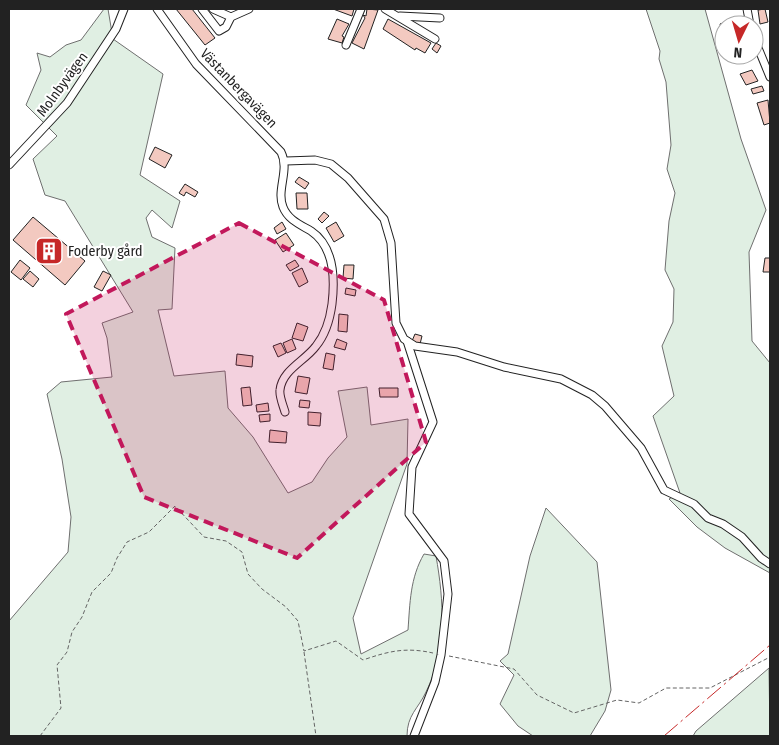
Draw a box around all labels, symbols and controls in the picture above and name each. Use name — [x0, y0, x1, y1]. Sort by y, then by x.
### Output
north arrow — [714, 15, 764, 65]
text: N — [733, 44, 743, 61]
street label: Västanbergavägen — [197, 45, 281, 131]
street label: Molnbyvägen — [33, 49, 91, 120]
building icon: Foderby gård — [34, 236, 64, 266]
place label: Foderby gård — [68, 243, 142, 260]

